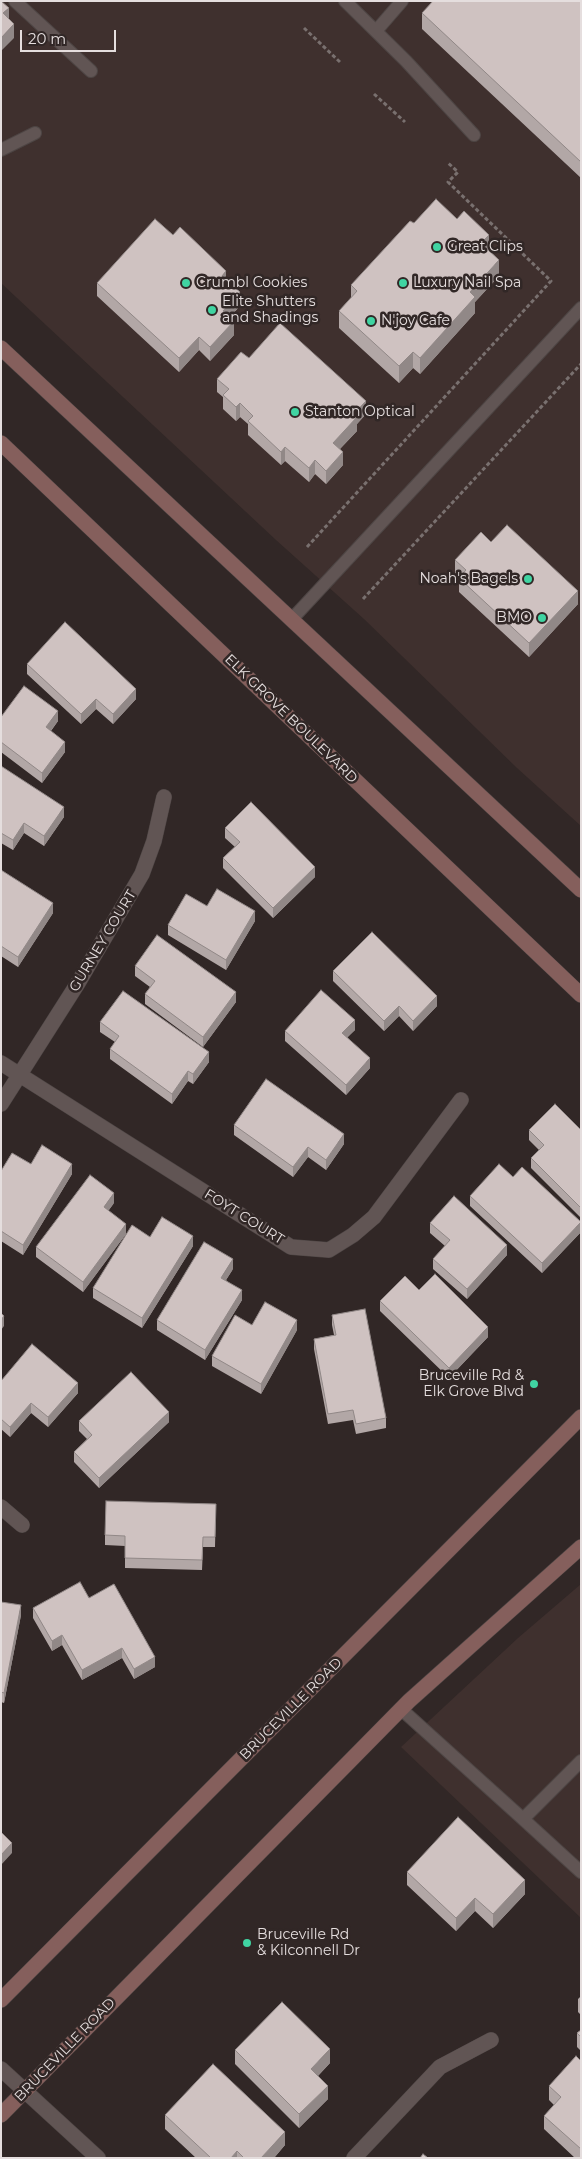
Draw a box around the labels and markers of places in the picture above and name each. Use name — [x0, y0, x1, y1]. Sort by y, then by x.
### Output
place label: Great Clips — [447, 239, 523, 255]
marker: Great Clips — [431, 241, 443, 253]
place label: Crumbl Cookies — [196, 275, 307, 291]
place label: Luxury Nail Spa — [413, 275, 521, 291]
marker: Crumbl Cookies — [180, 277, 192, 289]
marker: Luxury Nail Spa — [397, 277, 409, 289]
place label: Elite Shutters and Shadings — [222, 294, 318, 326]
marker: Elite Shutters and Shadings — [206, 304, 218, 316]
place label: N'joy Cafe — [381, 313, 450, 329]
marker: N'joy Cafe — [365, 315, 377, 327]
place label: Stanton Optical — [305, 404, 415, 420]
marker: Stanton Optical — [289, 406, 301, 418]
place label: Noah's Bagels — [419, 571, 518, 587]
marker: Noah's Bagels — [522, 573, 534, 585]
place label: BMO — [496, 610, 532, 626]
marker: BMO — [536, 612, 548, 624]
place label: Bruceville Rd & Elk Grove Blvd — [419, 1368, 524, 1400]
marker: Bruceville Rd & Elk Grove Blvd — [528, 1378, 540, 1390]
place label: Bruceville Rd & Kilconnell Dr — [257, 1927, 360, 1960]
marker: Bruceville Rd & Kilconnell Dr — [241, 1937, 253, 1949]

